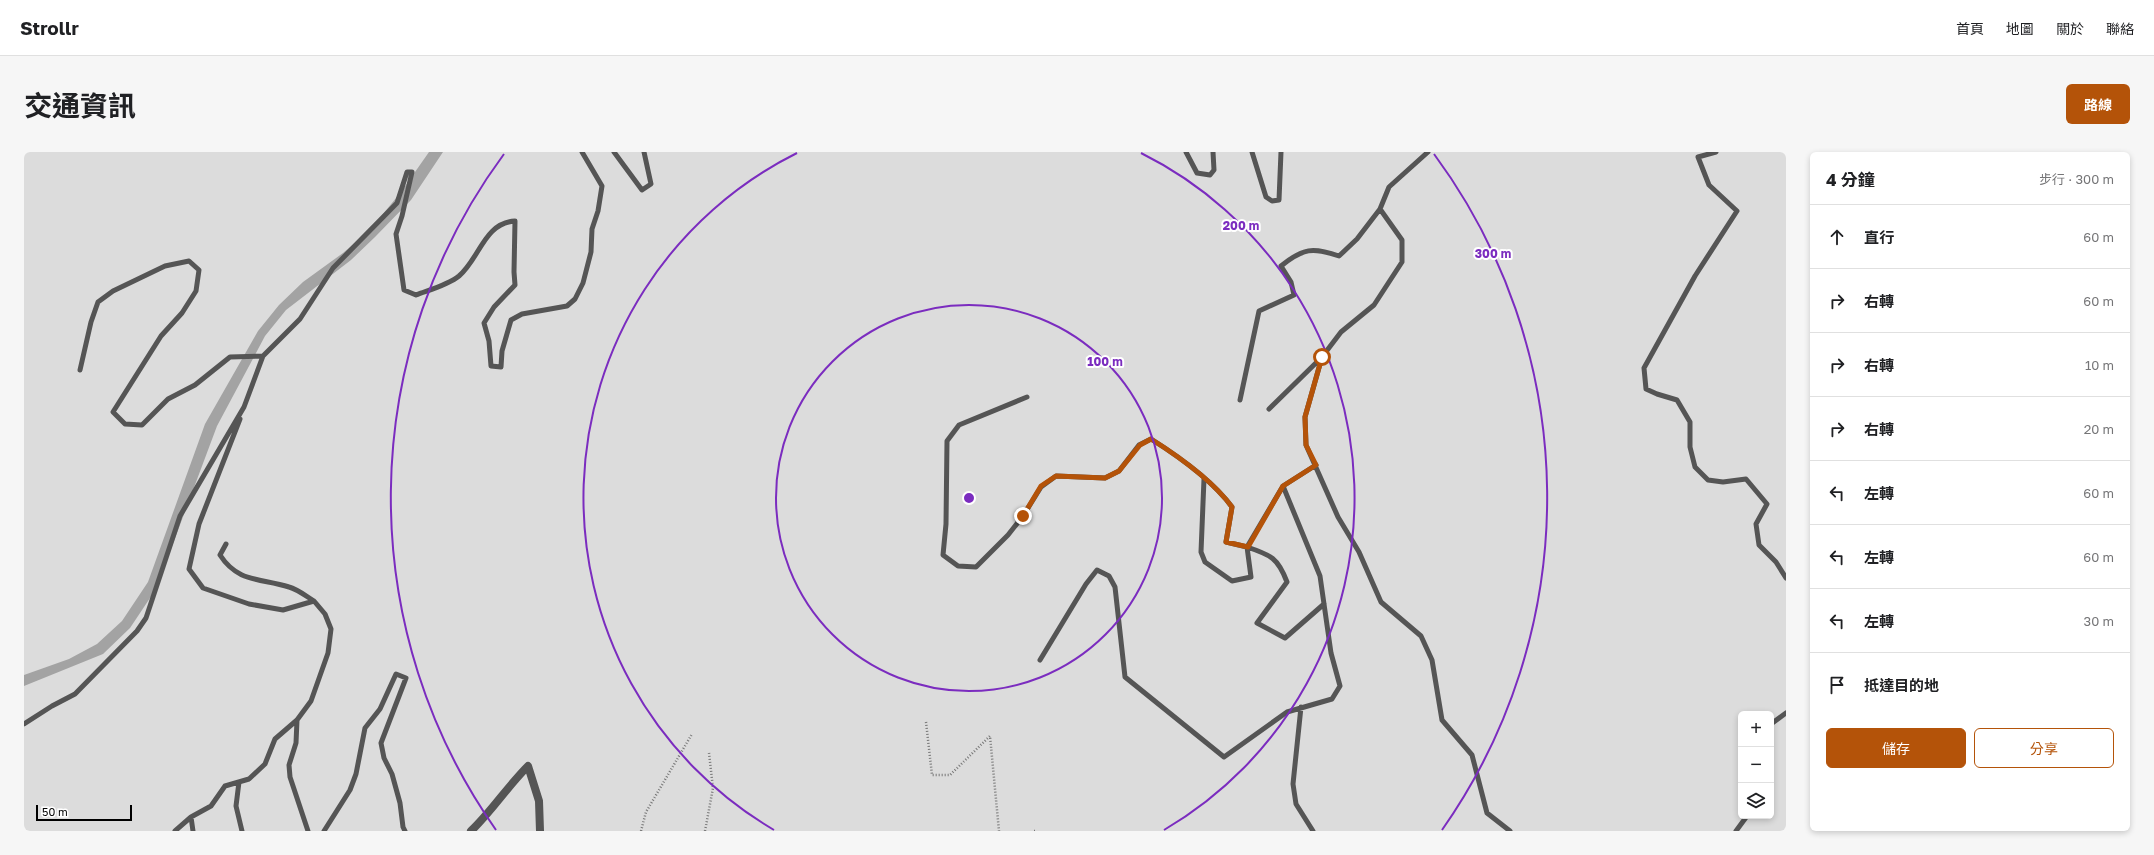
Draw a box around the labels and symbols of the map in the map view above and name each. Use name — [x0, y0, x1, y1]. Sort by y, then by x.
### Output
text: 200 m — [1223, 218, 1259, 233]
text: 300 m — [1475, 246, 1511, 261]
route start — [1313, 348, 1331, 366]
text: 100 m — [1087, 354, 1123, 369]
centre of rings — [962, 491, 976, 505]
route end — [1014, 507, 1032, 525]
scale bar — [36, 803, 132, 822]

